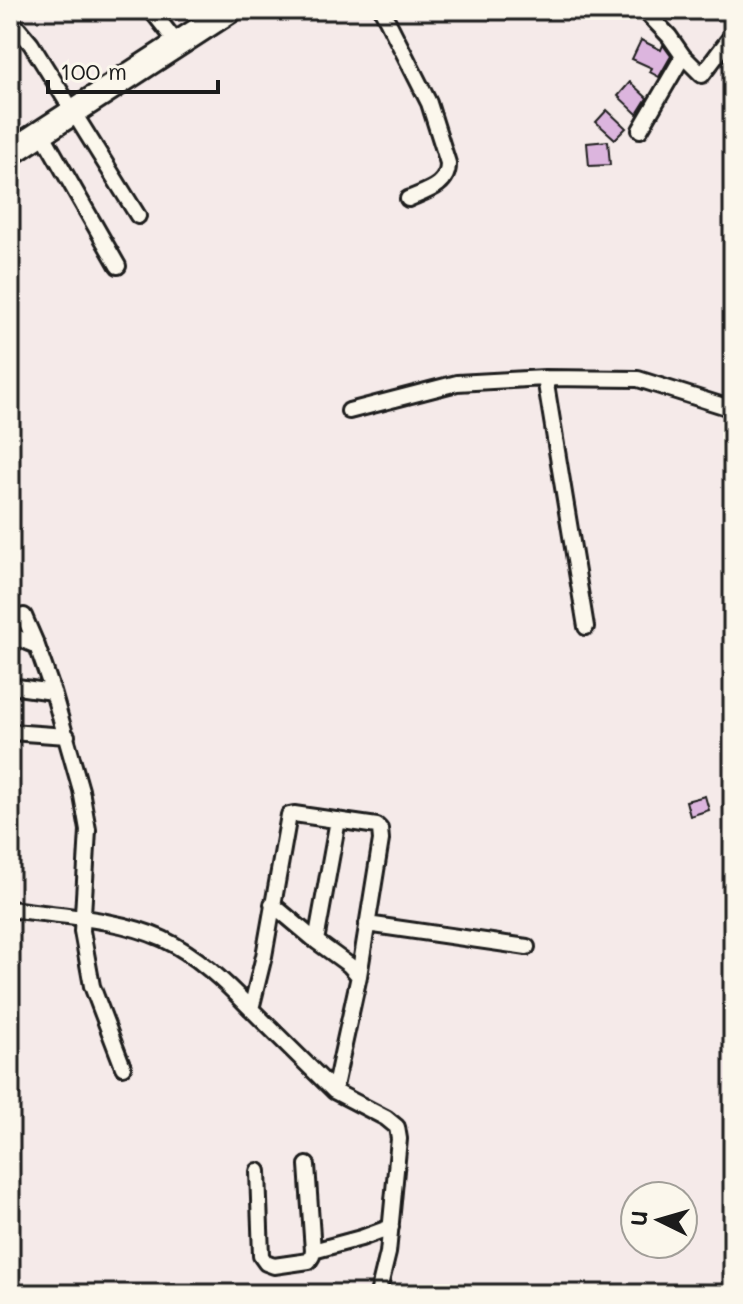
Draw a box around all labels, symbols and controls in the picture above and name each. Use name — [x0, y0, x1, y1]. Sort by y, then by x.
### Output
scale bar — [48, 44, 218, 94]
text: 100 m — [60, 55, 127, 86]
north arrow — [619, 1180, 699, 1260]
text: U — [623, 1209, 654, 1227]

